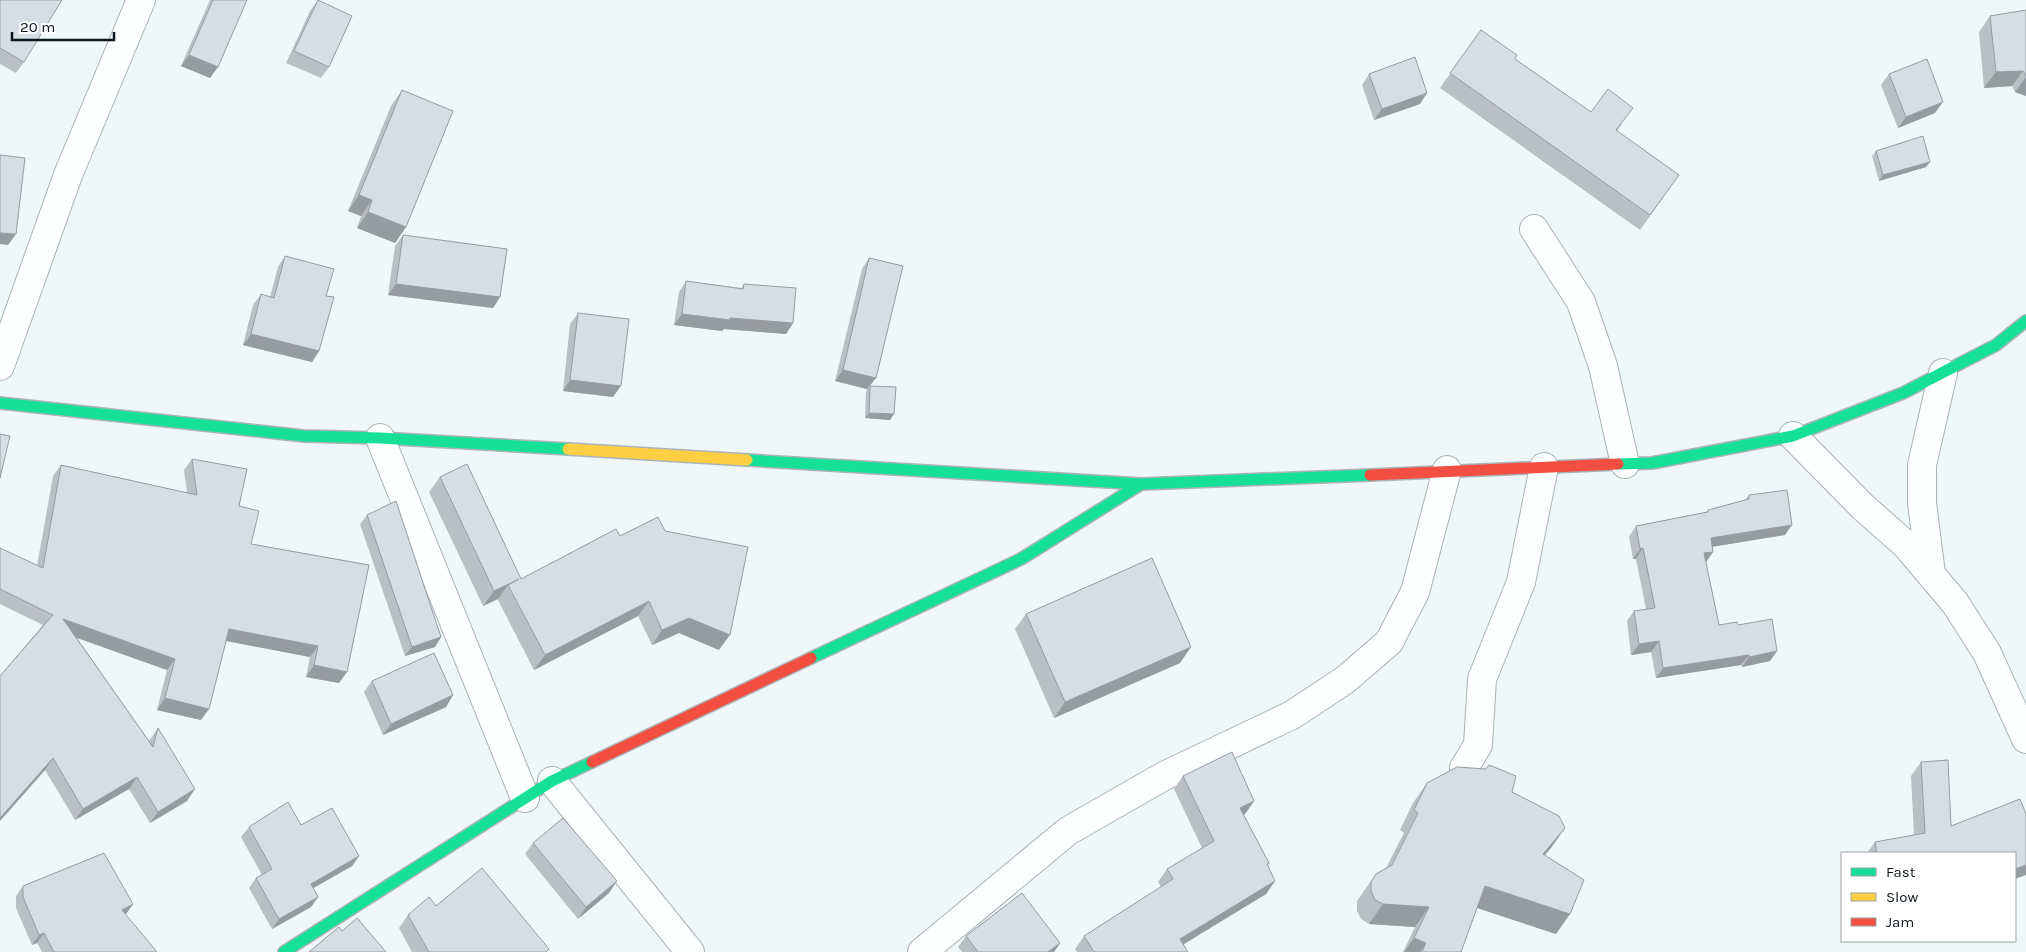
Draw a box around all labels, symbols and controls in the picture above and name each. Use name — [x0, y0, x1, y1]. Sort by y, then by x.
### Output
scale bar — [12, 10, 115, 42]
text: 20 m — [20, 18, 55, 36]
legend — [1841, 852, 2016, 942]
text: Fast — [1886, 863, 1916, 881]
text: Slow — [1886, 888, 1918, 906]
text: Jam — [1886, 913, 1914, 931]

